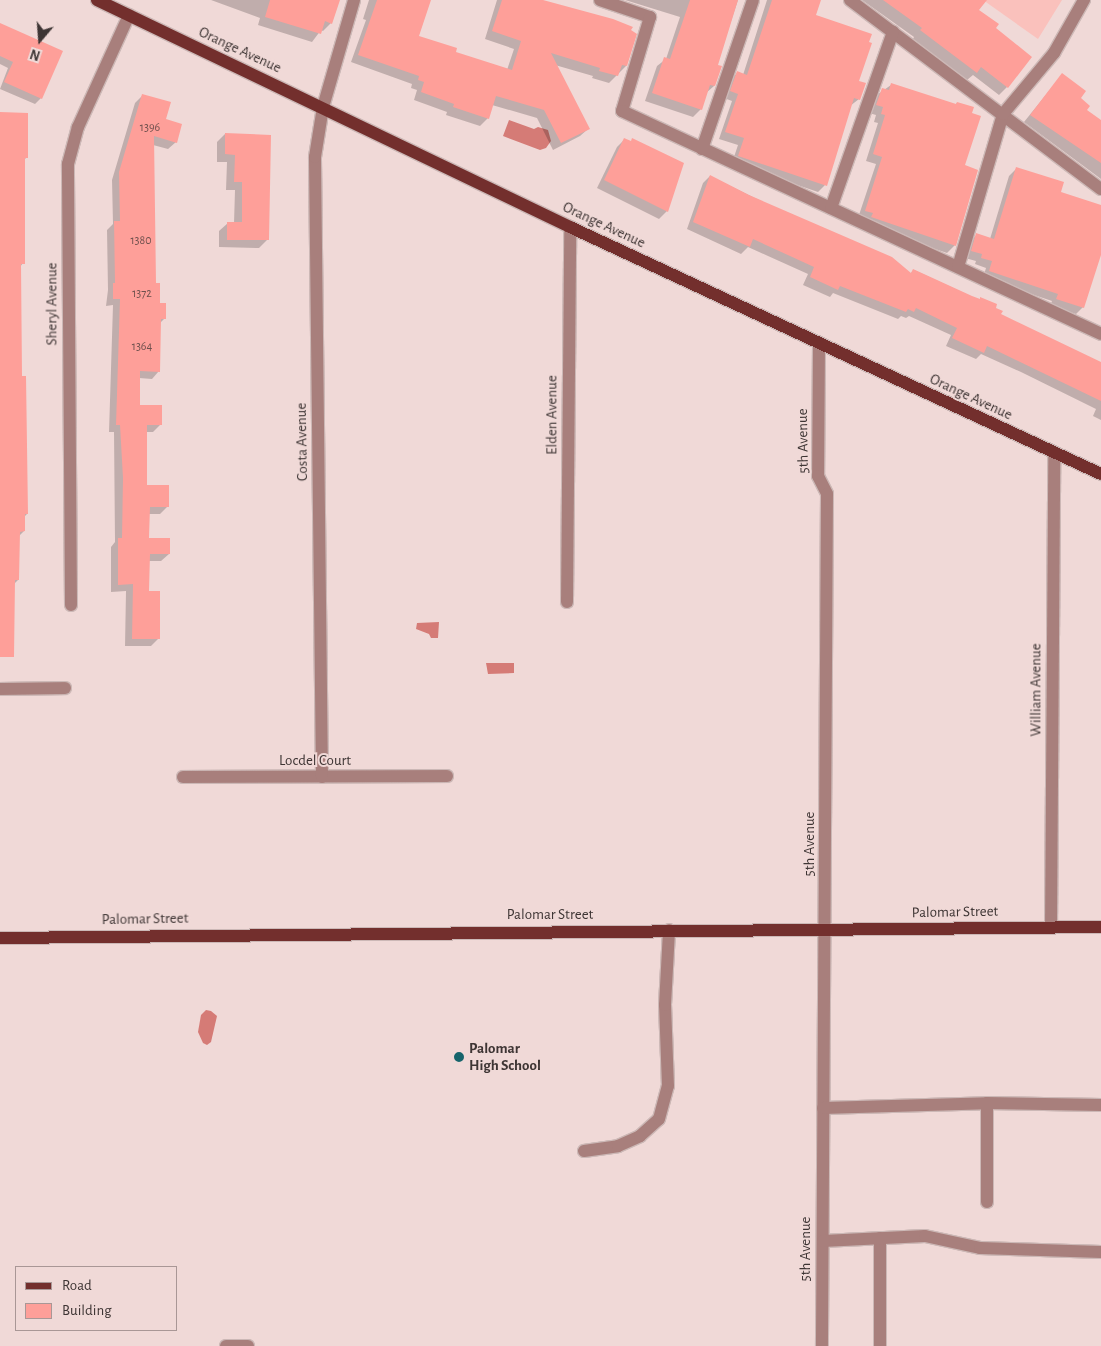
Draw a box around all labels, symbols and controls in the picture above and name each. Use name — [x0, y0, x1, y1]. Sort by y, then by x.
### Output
north arrow — [15, 15, 65, 65]
street label: Orange Avenue — [196, 23, 284, 77]
text: N — [29, 46, 42, 62]
house number: 1396 — [140, 121, 160, 135]
street label: Orange Avenue — [560, 198, 648, 252]
house number: 1380 — [130, 234, 152, 248]
street label: Sheryl Avenue — [43, 263, 61, 345]
house number: 1372 — [132, 287, 152, 301]
house number: 1364 — [132, 340, 152, 354]
street label: Orange Avenue — [927, 370, 1015, 424]
street label: Elden Avenue — [543, 375, 561, 455]
street label: Costa Avenue — [292, 403, 312, 481]
street label: 5th Avenue — [793, 408, 813, 474]
street label: William Avenue — [1027, 643, 1045, 737]
street label: Locdel Court — [279, 752, 351, 770]
street label: 5th Avenue — [801, 811, 819, 877]
street label: Palomar Street — [912, 902, 998, 922]
street label: Palomar Street — [507, 906, 593, 924]
street label: Palomar Street — [102, 909, 188, 929]
place label: Palomar High School — [469, 1039, 541, 1074]
marker: Palomar High School — [453, 1051, 465, 1063]
street label: 5th Avenue — [797, 1216, 815, 1282]
legend — [15, 1266, 178, 1331]
text: Road — [62, 1278, 92, 1293]
text: Building — [62, 1303, 112, 1318]

